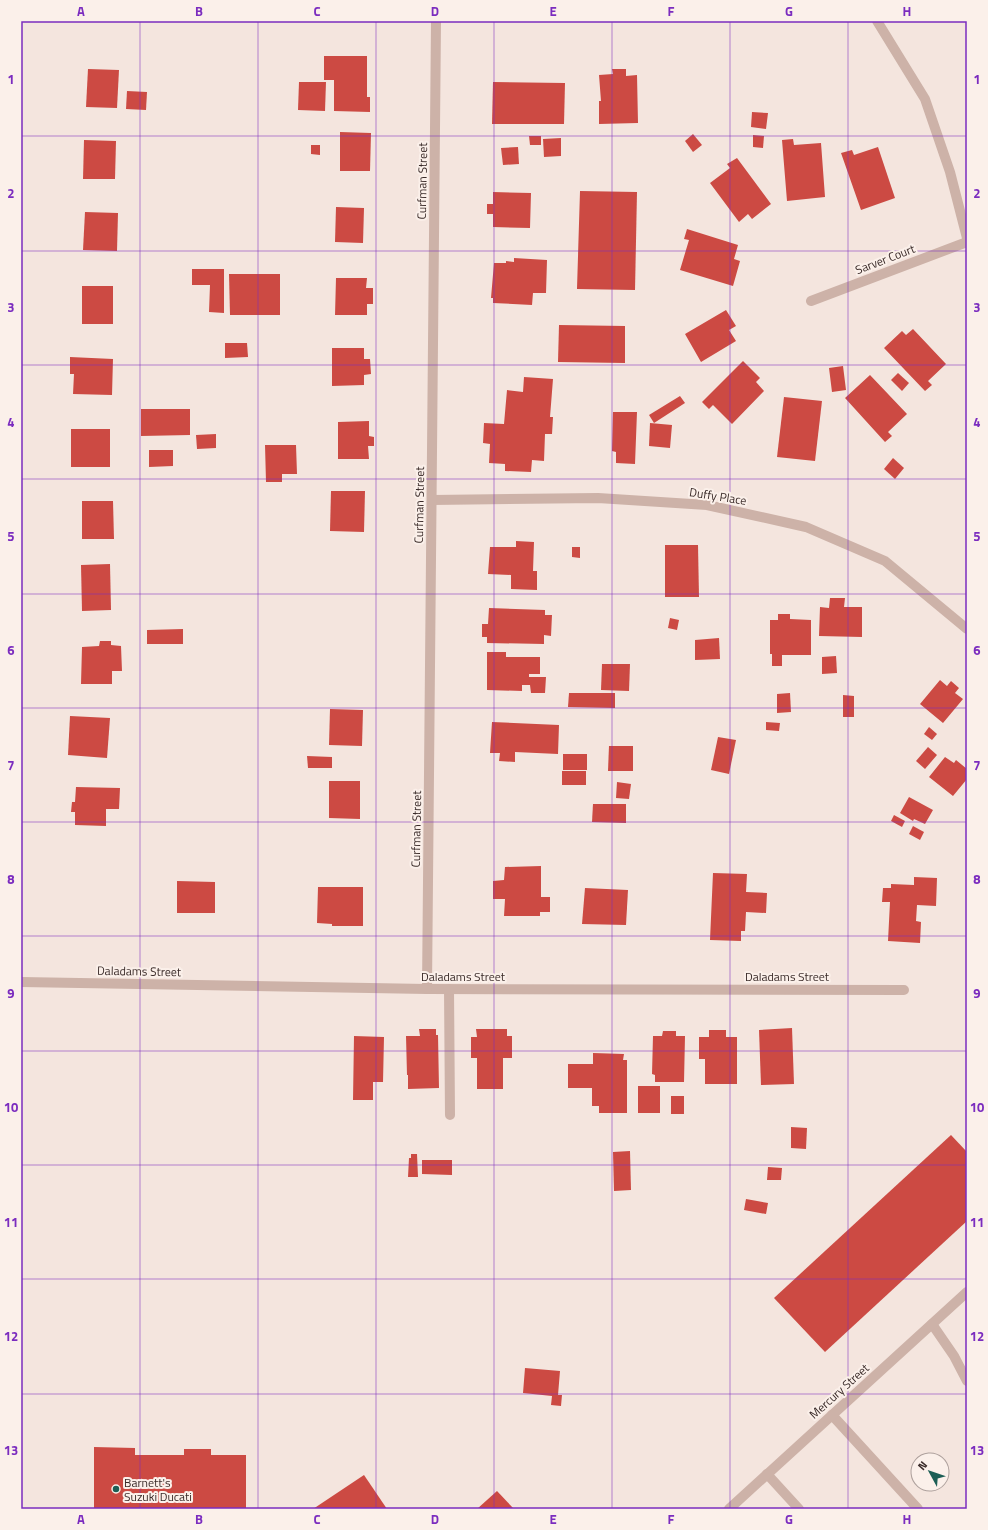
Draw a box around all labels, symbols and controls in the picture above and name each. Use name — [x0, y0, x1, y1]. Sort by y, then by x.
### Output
text: A — [77, 1, 85, 21]
text: B — [195, 1, 203, 21]
text: C — [313, 1, 321, 21]
text: D — [431, 1, 439, 21]
text: E — [549, 1, 557, 21]
text: F — [668, 1, 675, 21]
text: G — [785, 1, 793, 21]
text: H — [903, 1, 911, 21]
text: 1 — [7, 69, 15, 89]
text: 1 — [973, 69, 981, 89]
street label: Curfman Street — [412, 142, 432, 220]
text: 2 — [7, 183, 15, 203]
text: 2 — [973, 183, 981, 203]
street label: Sarver Court — [852, 239, 918, 279]
text: 3 — [7, 297, 15, 317]
text: 3 — [973, 297, 981, 317]
text: 4 — [7, 412, 15, 432]
text: 4 — [973, 412, 981, 432]
street label: Curfman Street — [409, 466, 429, 544]
street label: Duffy Place — [688, 482, 748, 510]
text: 5 — [7, 526, 15, 546]
text: 5 — [973, 526, 981, 546]
text: 6 — [7, 640, 15, 660]
text: 6 — [973, 640, 981, 660]
text: 7 — [7, 755, 15, 775]
text: 7 — [973, 755, 981, 775]
street label: Curfman Street — [406, 790, 426, 868]
text: 8 — [7, 869, 15, 889]
text: 8 — [973, 869, 981, 889]
street label: Daladams Street — [97, 961, 182, 981]
street label: Daladams Street — [421, 967, 506, 986]
street label: Daladams Street — [745, 967, 830, 986]
text: 9 — [7, 983, 15, 1003]
text: 9 — [973, 983, 981, 1003]
text: 10 — [4, 1097, 18, 1117]
text: 10 — [970, 1097, 984, 1117]
text: 11 — [4, 1212, 18, 1232]
text: 11 — [970, 1212, 984, 1232]
text: 12 — [4, 1326, 18, 1346]
text: 12 — [970, 1326, 984, 1346]
street label: Mercury Street — [805, 1358, 874, 1423]
text: 13 — [4, 1440, 18, 1460]
text: 13 — [970, 1440, 984, 1460]
north arrow — [910, 1452, 950, 1492]
text: N — [914, 1458, 931, 1474]
place label: Barnett's Suzuki Ducati — [124, 1473, 192, 1506]
marker: Barnett's Suzuki Ducati — [111, 1484, 121, 1494]
text: A — [77, 1509, 85, 1529]
text: B — [195, 1509, 203, 1529]
text: C — [313, 1509, 321, 1529]
text: D — [431, 1509, 439, 1529]
text: E — [549, 1509, 557, 1529]
text: F — [668, 1509, 675, 1529]
text: G — [785, 1509, 793, 1529]
text: H — [903, 1509, 911, 1529]

